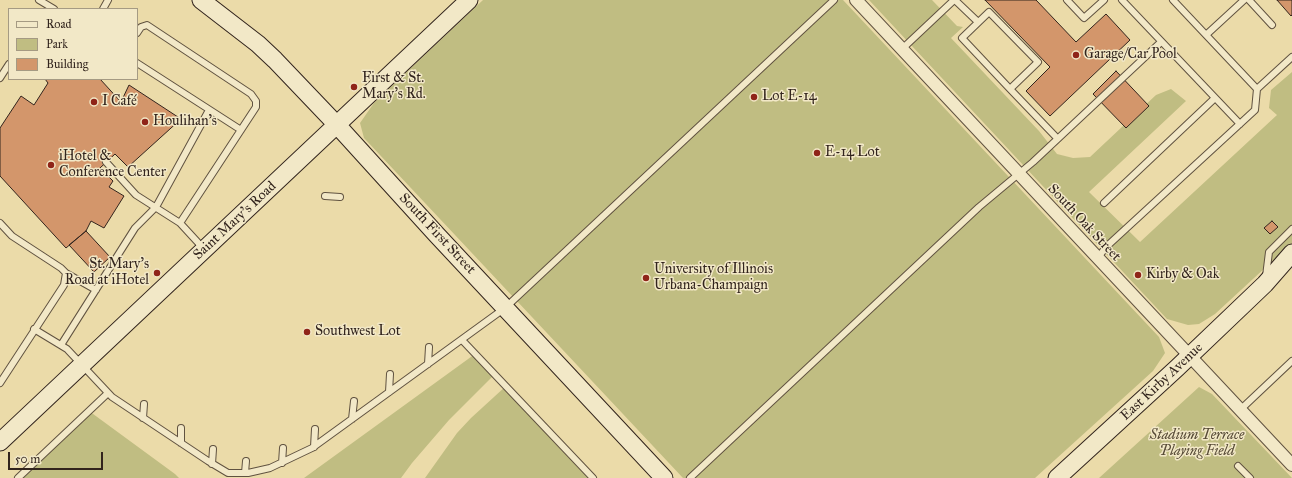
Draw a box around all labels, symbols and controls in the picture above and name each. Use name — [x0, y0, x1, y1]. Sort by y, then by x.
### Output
legend — [8, 8, 138, 80]
text: Road — [46, 17, 72, 31]
text: Park — [46, 37, 68, 51]
place label: Garage/Car Pool — [1084, 47, 1177, 63]
marker: Garage/Car Pool — [1071, 50, 1081, 60]
text: Building — [46, 57, 88, 71]
place label: First & St. Mary's Rd. — [362, 71, 426, 104]
marker: First & St. Mary's Rd. — [349, 82, 359, 92]
place label: Lot E-14 — [762, 89, 817, 105]
marker: Lot E-14 — [749, 92, 759, 102]
place label: I Café — [102, 94, 137, 110]
marker: I Café — [89, 97, 99, 107]
place label: Houlihan's — [153, 114, 217, 130]
marker: Houlihan's — [140, 117, 150, 127]
place label: E-14 Lot — [825, 145, 880, 161]
marker: E-14 Lot — [812, 148, 822, 158]
place label: iHotel & Conference Center — [59, 149, 166, 182]
marker: iHotel & Conference Center — [46, 160, 56, 170]
street label: Saint Mary's Road — [190, 178, 280, 264]
street label: South Oak Street — [1044, 181, 1124, 265]
street label: South First Street — [395, 190, 479, 278]
place label: St. Mary's Road at iHotel — [65, 257, 149, 290]
place label: University of Illinois Urbana-Champaign — [654, 262, 773, 294]
place label: Kirby & Oak — [1146, 267, 1219, 283]
marker: St. Mary's Road at iHotel — [152, 268, 162, 278]
marker: Kirby & Oak — [1133, 270, 1143, 280]
marker: University of Illinois Urbana-Champaign — [641, 273, 651, 283]
place label: Southwest Lot — [315, 324, 401, 340]
marker: Southwest Lot — [302, 327, 312, 337]
street label: East Kirby Avenue — [1117, 340, 1207, 424]
park label: Stadium Terrace Playing Field — [1150, 428, 1244, 460]
scale bar — [10, 444, 105, 470]
text: 50 m — [15, 452, 40, 466]

